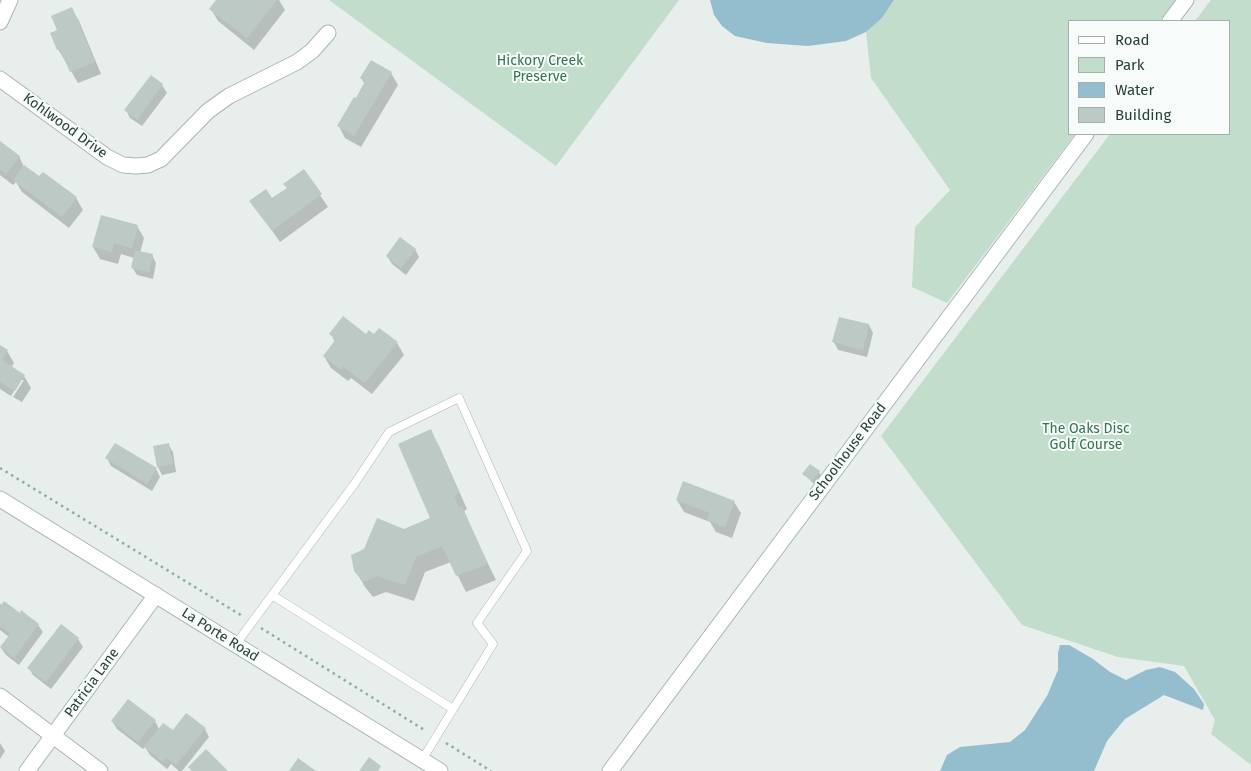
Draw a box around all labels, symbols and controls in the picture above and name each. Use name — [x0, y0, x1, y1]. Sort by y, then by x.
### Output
legend — [1068, 20, 1231, 135]
text: Road — [1115, 31, 1150, 49]
park label: Hickory Creek Preserve — [497, 53, 583, 85]
text: Park — [1115, 56, 1145, 74]
text: Water — [1115, 81, 1154, 99]
street label: Kohlwood Drive — [20, 90, 110, 162]
text: Building — [1115, 106, 1171, 124]
street label: Schoolhouse Road — [806, 400, 890, 504]
park label: The Oaks Disc Golf Course — [1042, 421, 1130, 454]
street label: La Porte Road — [178, 605, 262, 665]
street label: Patricia Lane — [61, 645, 123, 721]

